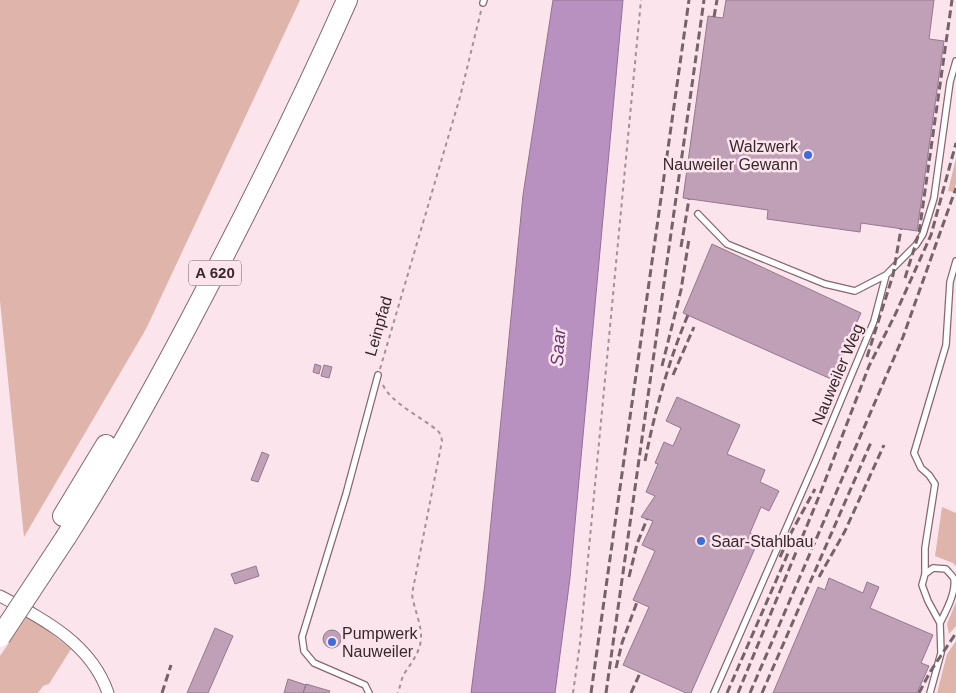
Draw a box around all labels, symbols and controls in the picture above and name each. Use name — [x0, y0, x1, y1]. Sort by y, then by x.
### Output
place label: Walzwerk Nauweiler Gewann — [663, 138, 799, 173]
marker: Walzwerk Nauweiler Gewann — [802, 149, 814, 161]
road number: A 620 — [189, 260, 241, 286]
street label: Leinpfad — [362, 294, 395, 358]
street label: Nauweiler Weg — [808, 321, 866, 427]
water label: Saar — [547, 326, 569, 367]
place label: Saar-Stahlbau — [711, 533, 813, 550]
marker: Saar-Stahlbau — [695, 535, 707, 547]
place label: Pumpwerk Nauweiler — [342, 625, 419, 660]
marker: Pumpwerk Nauweiler — [326, 636, 338, 648]

